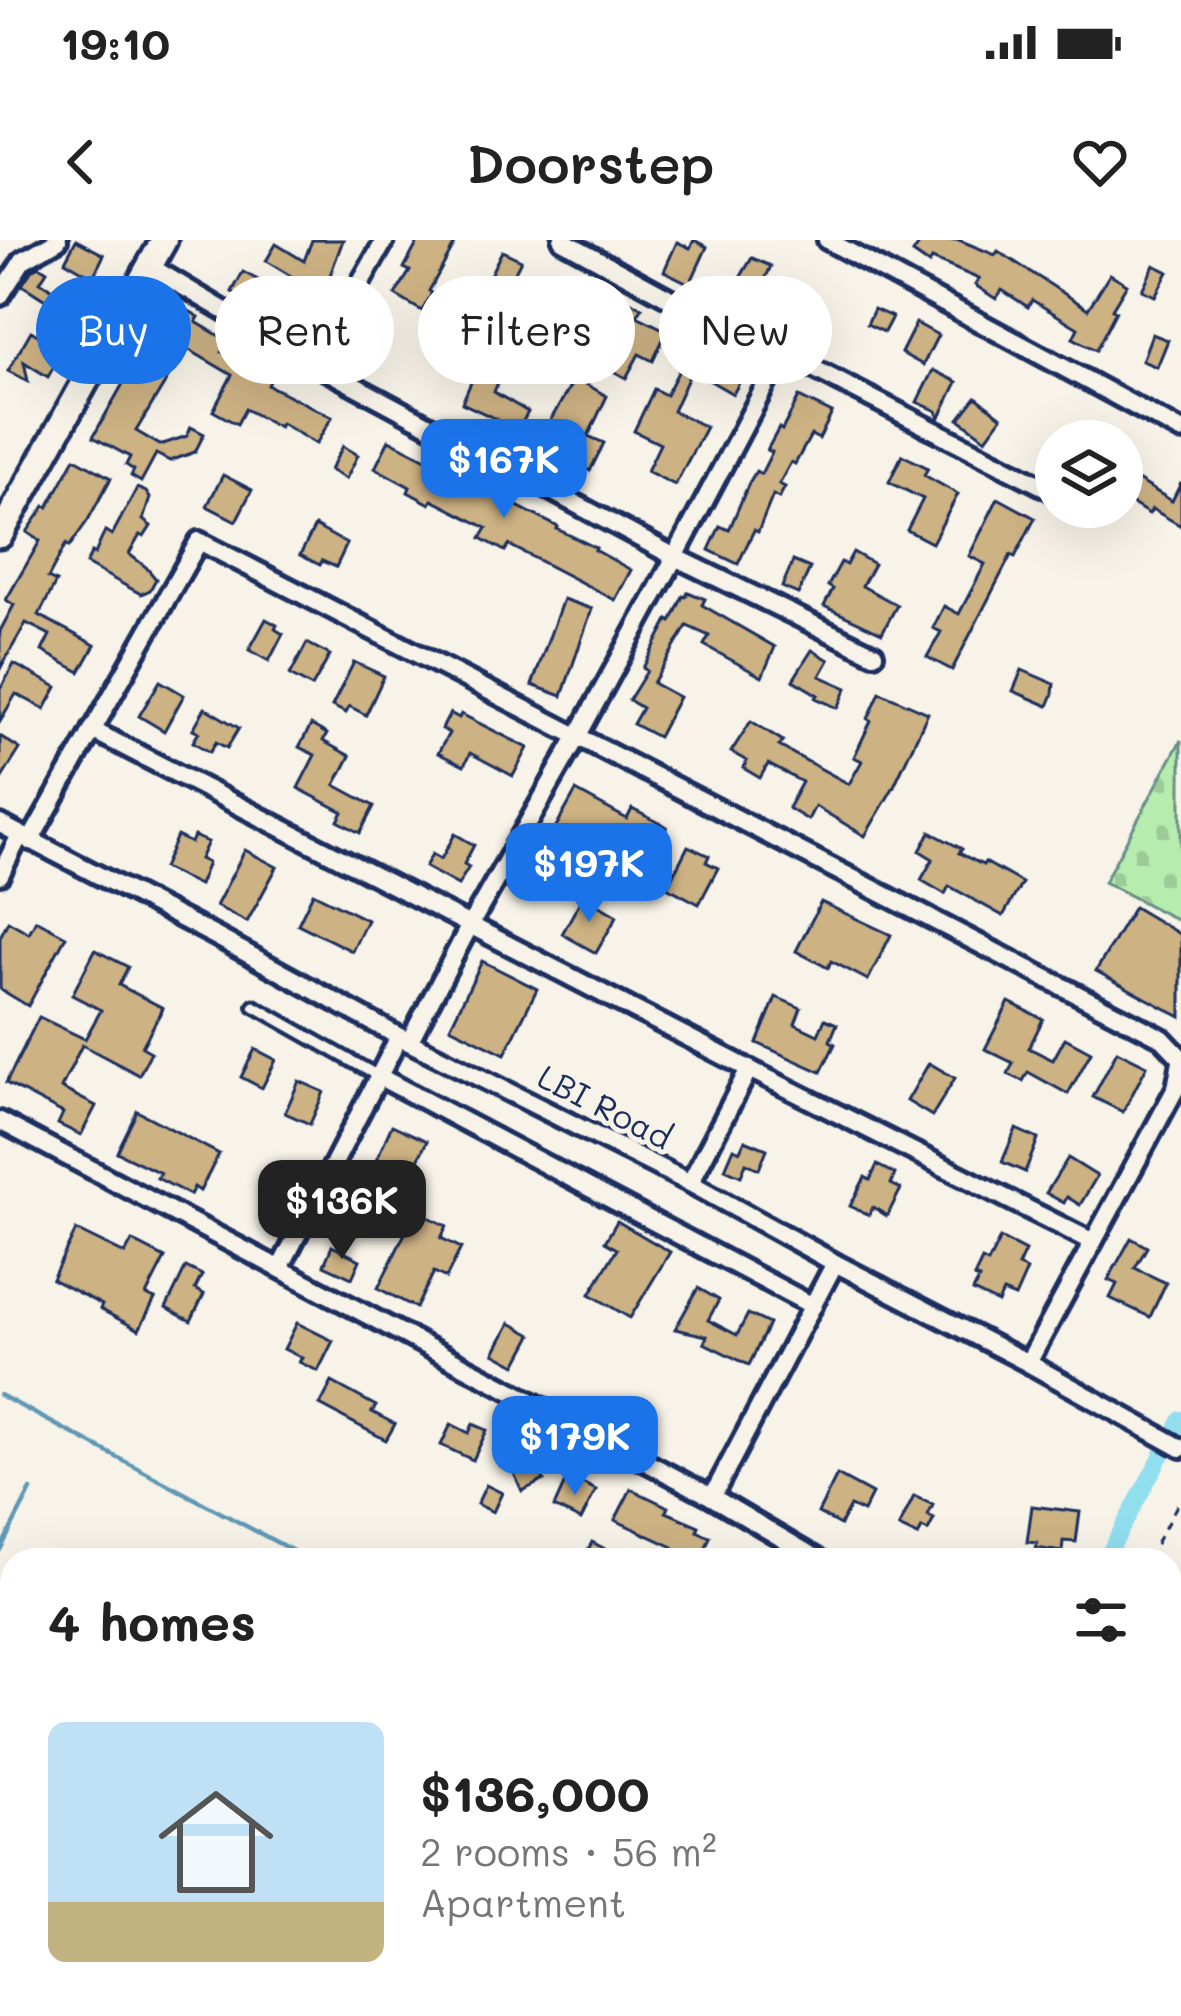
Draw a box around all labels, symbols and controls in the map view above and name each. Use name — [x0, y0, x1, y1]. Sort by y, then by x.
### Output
text: 19:10 — [60, 13, 170, 71]
text: Doorstep — [466, 127, 715, 198]
icon: back — [48, 129, 114, 195]
icon: heart — [1067, 129, 1133, 195]
chip: Buy — [36, 276, 191, 384]
chip: Rent — [215, 276, 394, 384]
chip: Filters — [418, 276, 635, 384]
chip: New — [659, 276, 832, 384]
pin: $167K — [420, 419, 588, 521]
map controls — [1035, 420, 1143, 528]
button: layers — [1035, 420, 1143, 528]
text: $167K — [448, 432, 560, 483]
pin: $197K — [505, 823, 673, 925]
text: $197K — [533, 836, 645, 887]
street label: LBI Road — [531, 1054, 680, 1158]
pin: $136K — [258, 1160, 426, 1262]
text: $136K — [285, 1173, 399, 1224]
pin: $179K — [491, 1396, 659, 1498]
text: $179K — [519, 1409, 631, 1460]
text: 4 homes — [48, 1587, 256, 1654]
icon: filters — [1068, 1587, 1134, 1653]
text: $136,000 — [420, 1758, 650, 1825]
icon: home — [144, 1770, 288, 1914]
text: 2 rooms · 56 m² — [420, 1825, 717, 1876]
text: Apartment — [420, 1876, 626, 1927]

